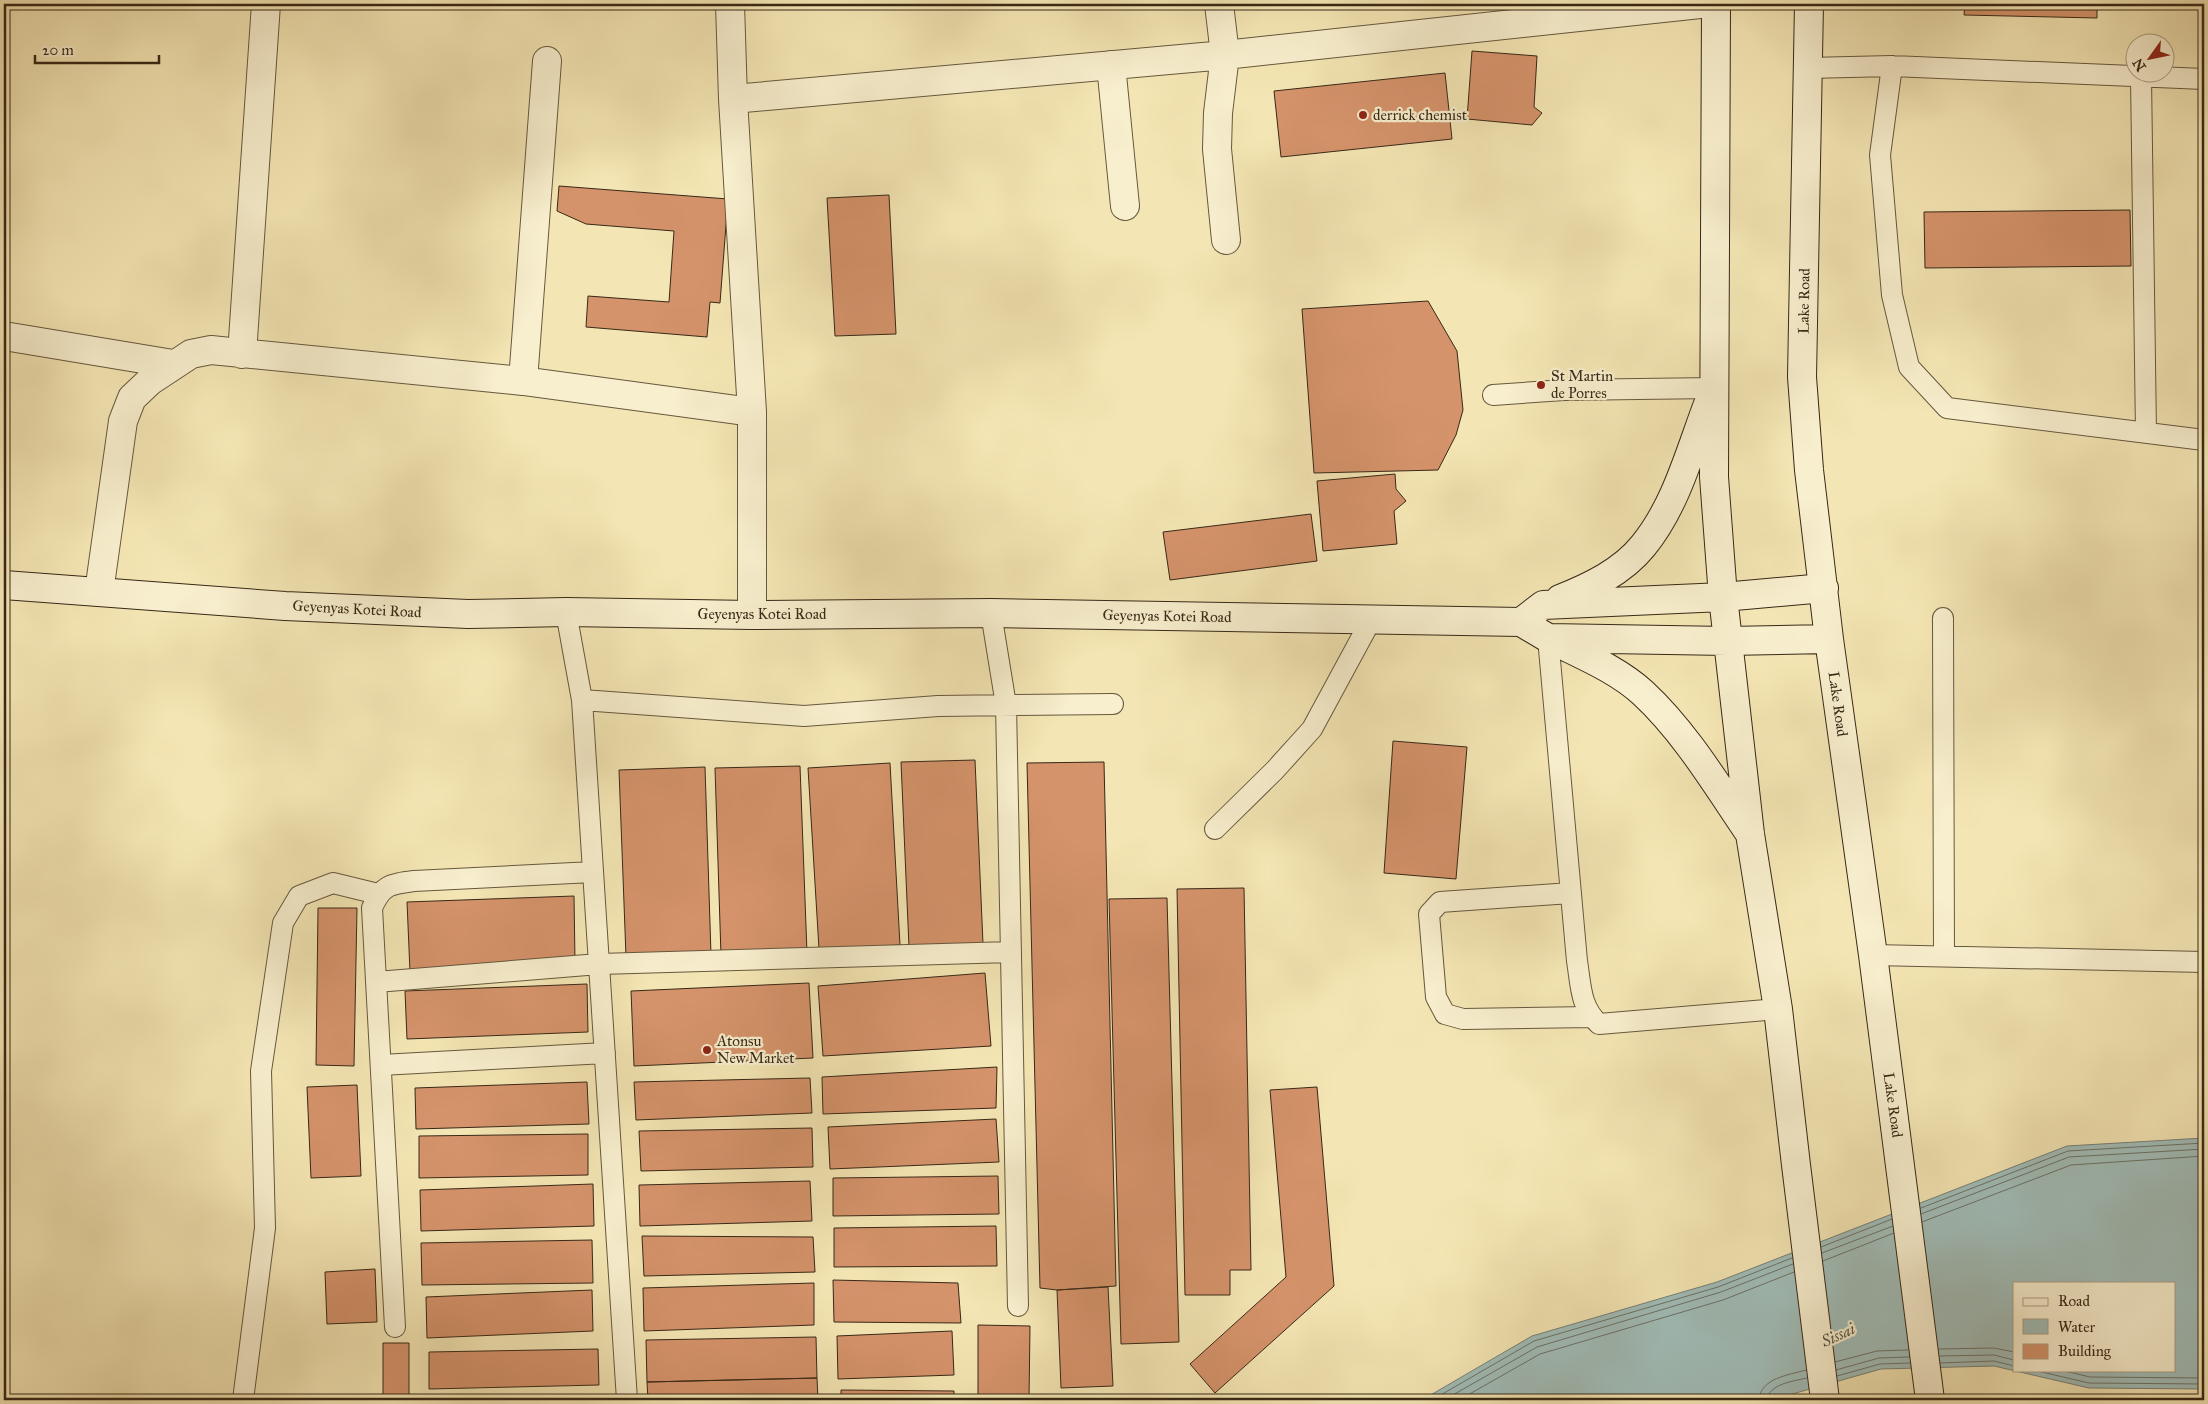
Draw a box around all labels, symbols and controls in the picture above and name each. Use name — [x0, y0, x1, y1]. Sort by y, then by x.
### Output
scale bar — [35, 32, 159, 64]
north arrow — [2126, 32, 2176, 82]
text: 20 m — [42, 41, 74, 59]
text: N — [2129, 55, 2150, 74]
place label: derrick chemist — [1373, 106, 1468, 124]
marker: derrick chemist — [1357, 109, 1369, 121]
street label: Lake Road — [1794, 268, 1814, 334]
place label: St Martin de Porres — [1551, 367, 1613, 402]
marker: St Martin de Porres — [1535, 379, 1547, 391]
street label: Geyenyas Kotei Road — [292, 597, 422, 621]
street label: Geyenyas Kotei Road — [697, 605, 827, 623]
street label: Geyenyas Kotei Road — [1102, 606, 1232, 626]
street label: Lake Road — [1825, 670, 1852, 738]
place label: Atonsu New Market — [716, 1032, 795, 1067]
marker: Atonsu New Market — [701, 1044, 713, 1056]
street label: Lake Road — [1880, 1071, 1907, 1139]
legend — [2013, 1282, 2176, 1372]
text: Road — [2058, 1292, 2090, 1310]
text: Water — [2058, 1318, 2095, 1336]
water label: Sissai — [1817, 1319, 1858, 1351]
text: Building — [2058, 1342, 2112, 1360]

